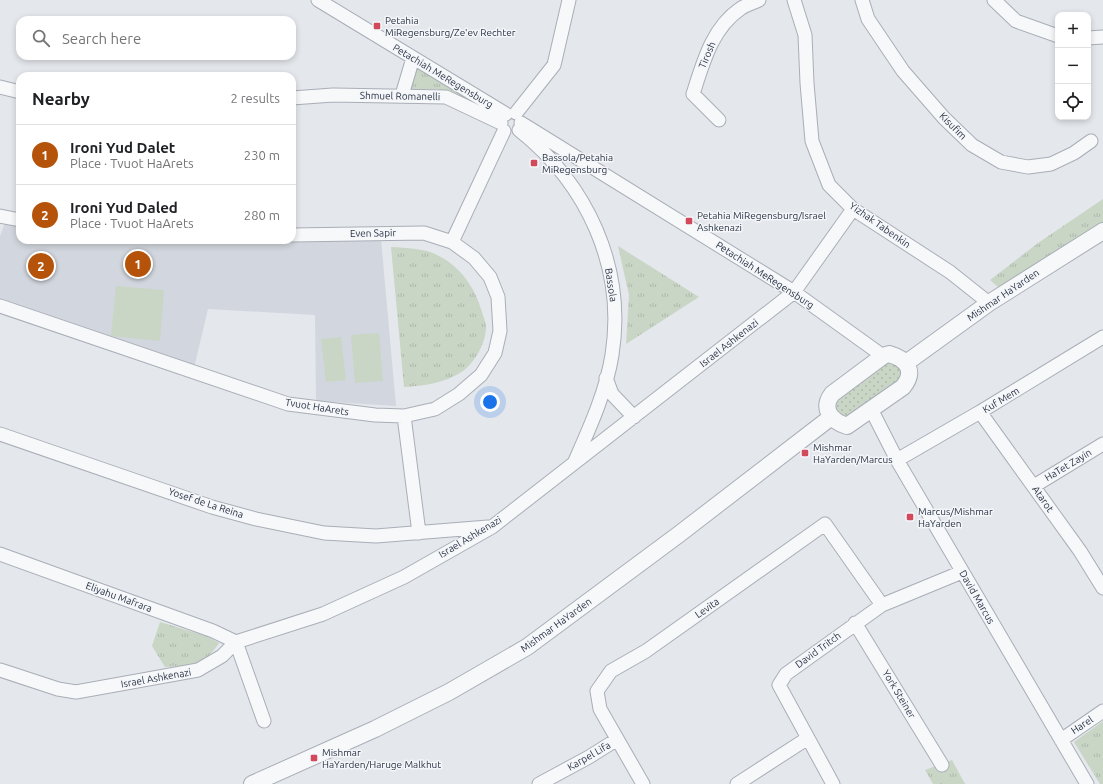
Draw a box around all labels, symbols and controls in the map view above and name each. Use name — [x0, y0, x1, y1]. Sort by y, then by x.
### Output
map controls — [1055, 12, 1091, 120]
button: + — [1055, 12, 1091, 48]
place label: Petahia MiRegensburg/Ze'ev Rechter — [385, 15, 516, 38]
search box — [16, 16, 296, 60]
marker: Petahia MiRegensburg/Ze'ev Rechter — [372, 21, 382, 31]
icon: search — [30, 27, 52, 49]
text: Search here — [62, 30, 141, 47]
street label: Tirosh — [696, 40, 718, 70]
street label: Petachiah MeRegensburg — [391, 42, 495, 110]
button: − — [1055, 48, 1091, 84]
button: locate — [1055, 84, 1091, 120]
text: Nearby — [32, 89, 90, 108]
street label: Shmuel Romanelli — [360, 90, 440, 102]
text: 2 results — [230, 91, 280, 105]
street label: Kisufim — [937, 110, 969, 142]
text: Ironi Yud Dalet — [70, 139, 175, 156]
text: 1 — [41, 148, 49, 162]
text: 230 m — [244, 148, 280, 162]
place label: Bassola/Petahia MiRegensburg — [542, 152, 613, 175]
text: Place · Tvuot HaArets — [70, 156, 194, 170]
marker: Bassola/Petahia MiRegensburg — [529, 158, 539, 168]
text: Ironi Yud Daled — [70, 199, 178, 216]
street label: Yizhak Tabenkin — [847, 200, 913, 250]
text: 2 — [41, 208, 49, 222]
text: 280 m — [244, 208, 280, 222]
place label: Petahia MiRegensburg/Israel Ashkenazi — [697, 210, 826, 233]
text: Place · Tvuot HaArets — [70, 216, 194, 230]
marker: Petahia MiRegensburg/Israel Ashkenazi — [684, 216, 694, 226]
street label: Even Sapir — [350, 227, 396, 239]
street label: Petachiah MeRegensburg — [714, 239, 816, 311]
pin: 1 — [125, 249, 151, 279]
pin: 2 — [28, 251, 54, 281]
street label: Bassola — [603, 267, 619, 303]
street label: Mishmar HaYarden — [965, 267, 1041, 323]
street label: Israel Ashkenazi — [698, 317, 760, 369]
street label: Kuf Mem — [981, 385, 1021, 415]
your location — [480, 392, 500, 412]
street label: Tvuot HaArets — [284, 397, 350, 417]
place label: Mishmar HaYarden/Marcus — [813, 442, 893, 465]
street label: HaTet Zayin — [1043, 447, 1093, 483]
marker: Mishmar HaYarden/Marcus — [800, 448, 810, 458]
street label: Atarot — [1030, 484, 1056, 514]
street label: Yosef de La Reina — [167, 486, 245, 520]
place label: Marcus/Mishmar HaYarden — [918, 506, 993, 529]
marker: Marcus/Mishmar HaYarden — [905, 512, 915, 522]
street label: Israel Ashkenazi — [437, 514, 503, 560]
street label: David Marcus — [957, 568, 997, 626]
street label: Eliyahu Mafrara — [84, 580, 154, 614]
street label: Mishmar HaYarden — [519, 596, 593, 654]
street label: Levita — [693, 596, 721, 620]
street label: David Tritch — [793, 630, 843, 670]
street label: Israel Ashkenazi — [120, 666, 192, 690]
street label: York Steiner — [880, 668, 918, 720]
street label: Harel — [1069, 714, 1095, 736]
street label: Karpel Lifa — [566, 739, 612, 773]
place label: Mishmar HaYarden/Haruge Malkhut — [322, 747, 441, 770]
marker: Mishmar HaYarden/Haruge Malkhut — [309, 753, 319, 763]

